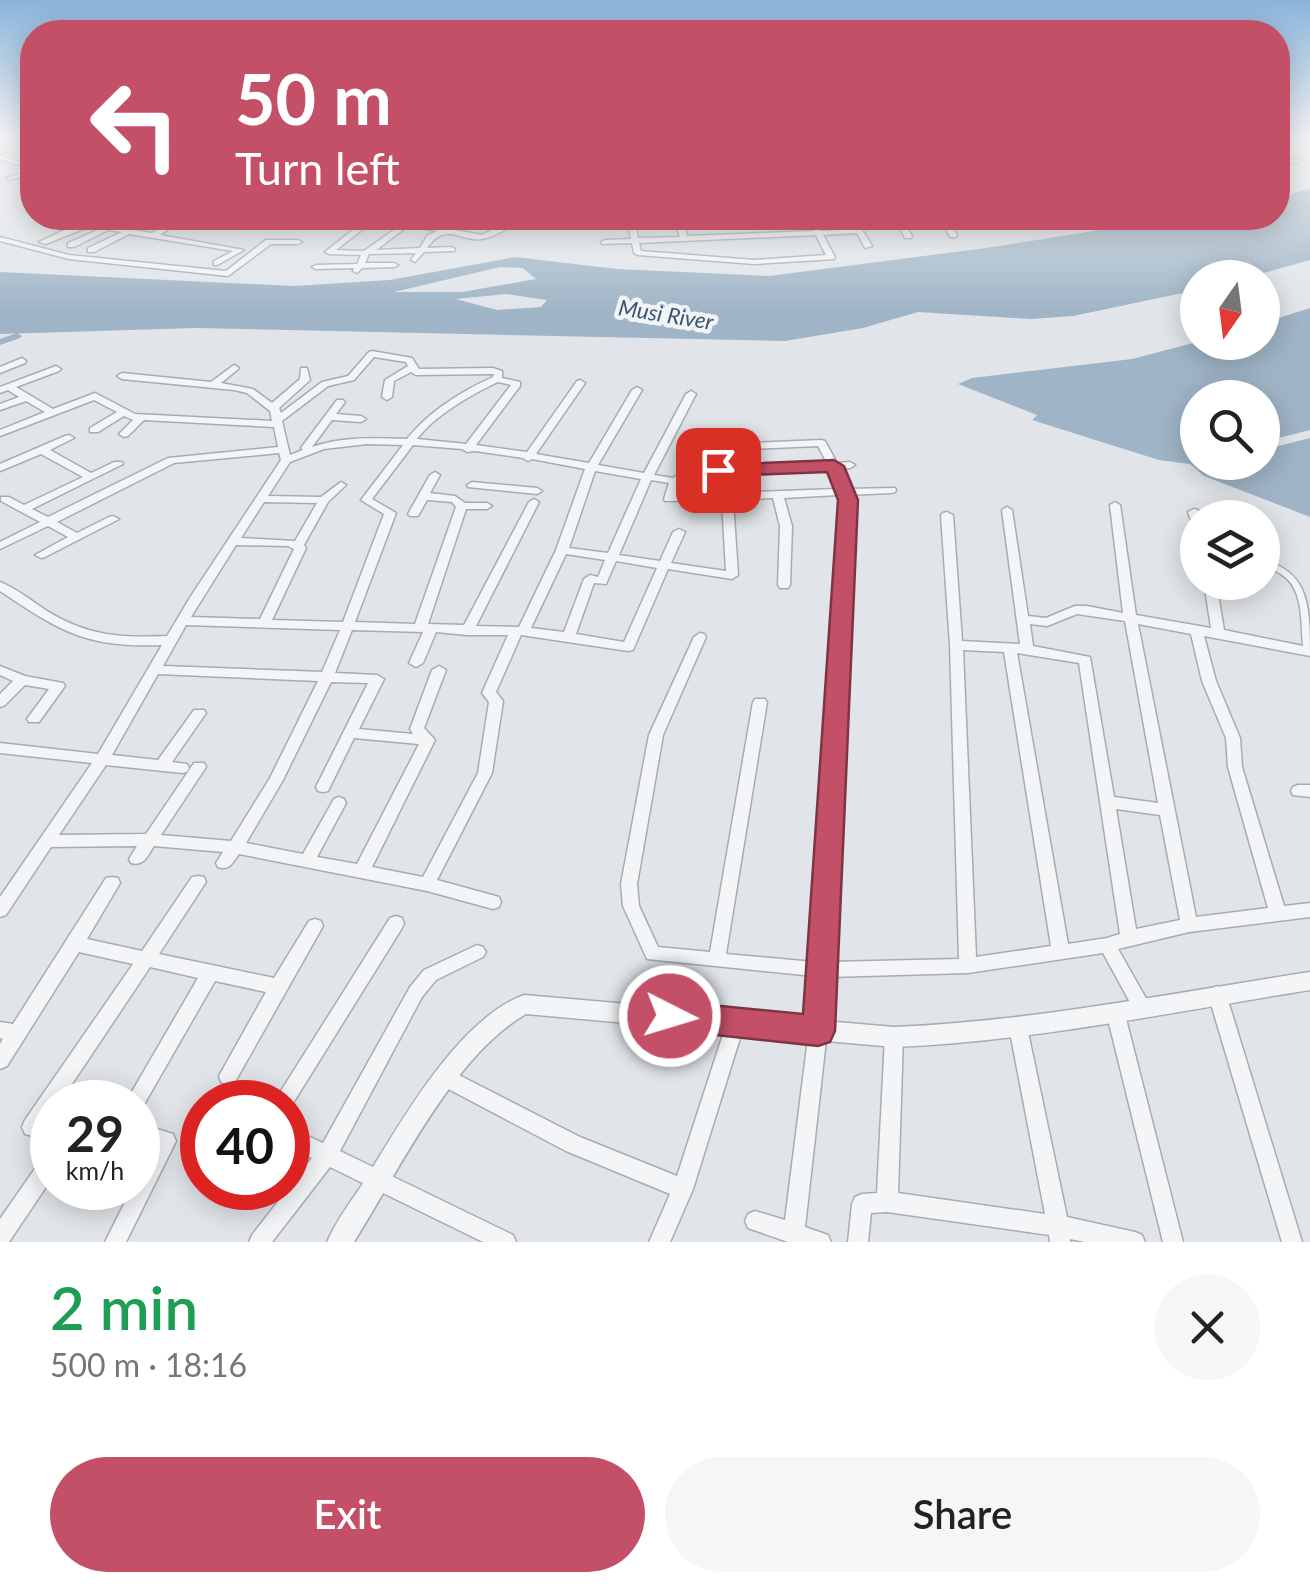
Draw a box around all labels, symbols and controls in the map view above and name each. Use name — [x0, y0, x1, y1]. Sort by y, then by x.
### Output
text: 50 m — [235, 56, 392, 140]
icon: left — [70, 60, 200, 190]
text: Turn left — [235, 141, 400, 195]
north arrow — [1180, 260, 1280, 360]
map controls — [1180, 260, 1280, 600]
water label: Musi River — [617, 293, 716, 335]
button: search — [1180, 380, 1280, 480]
pin — [676, 428, 761, 513]
icon: arrive — [691, 443, 746, 498]
button: layers — [1180, 500, 1280, 600]
position arrow — [618, 964, 722, 1068]
speed limit sign: 40 — [180, 1080, 310, 1210]
text: 29 — [66, 1103, 124, 1163]
text: km/h — [66, 1155, 124, 1185]
text: 2 min — [50, 1271, 198, 1343]
button: close — [1155, 1275, 1260, 1380]
text: 500 m · 18:16 — [50, 1345, 247, 1384]
button: Exit — [50, 1457, 645, 1572]
button: Share — [665, 1457, 1260, 1572]

